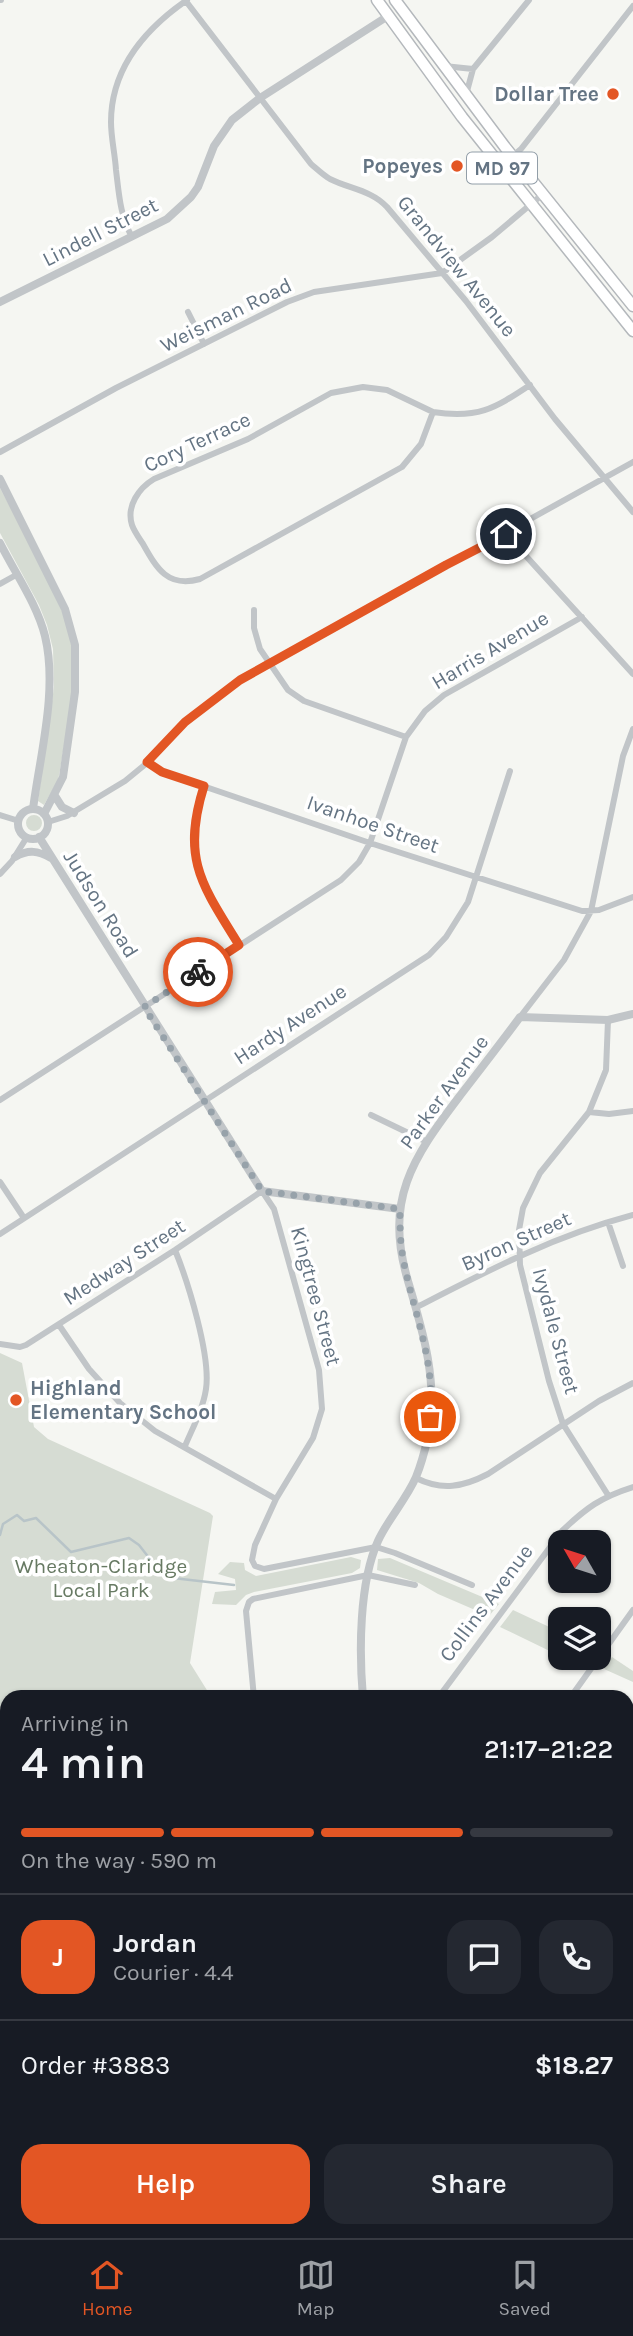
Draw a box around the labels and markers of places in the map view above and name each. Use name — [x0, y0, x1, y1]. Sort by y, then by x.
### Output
place label: Dollar Tree — [494, 82, 599, 106]
marker: Dollar Tree — [605, 86, 621, 102]
place label: Popeyes — [362, 154, 443, 178]
marker: Popeyes — [449, 158, 465, 174]
pin — [476, 504, 536, 564]
place label: Highland Elementary School — [30, 1376, 216, 1424]
pin — [400, 1387, 460, 1447]
marker: Highland Elementary School — [8, 1392, 24, 1408]

